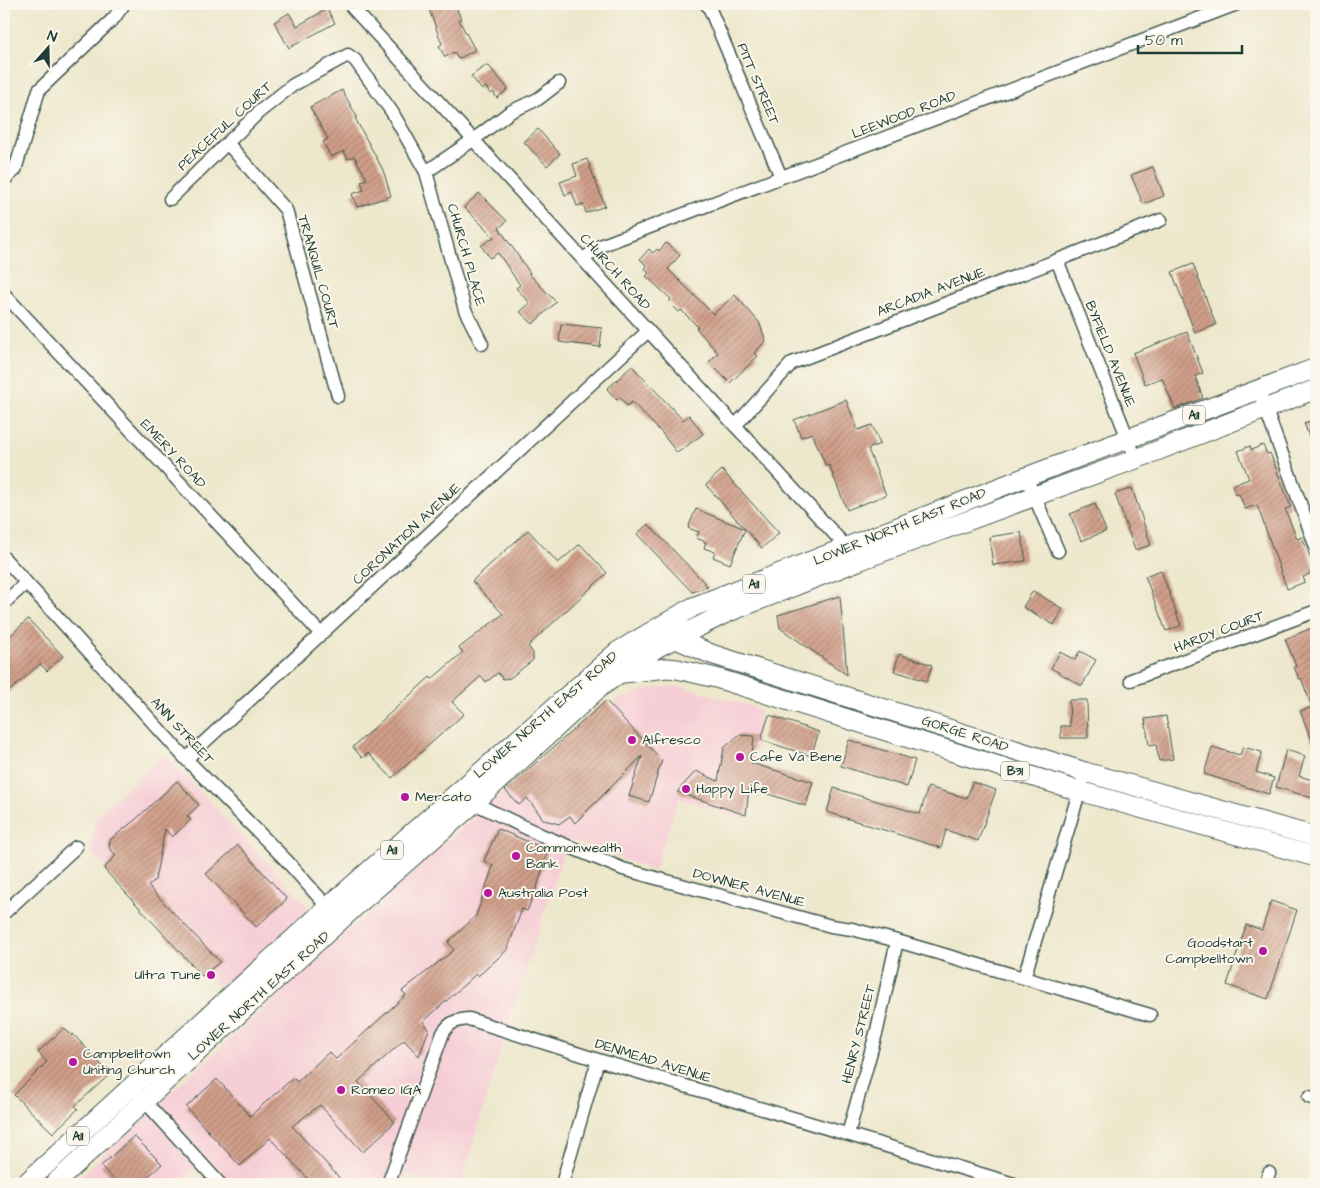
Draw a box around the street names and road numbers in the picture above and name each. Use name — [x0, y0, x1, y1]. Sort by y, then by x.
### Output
street label: PITT STREET — [732, 40, 784, 128]
street label: PEACEFUL COURT — [173, 77, 277, 175]
street label: LEEWOOD ROAD — [849, 86, 959, 144]
street label: CHURCH PLACE — [442, 201, 490, 309]
street label: TRANQUIL COURT — [292, 213, 344, 332]
street label: CHURCH ROAD — [575, 229, 655, 315]
street label: ARCADIA AVENUE — [874, 262, 989, 322]
street label: BYFIELD AVENUE — [1080, 298, 1141, 411]
road number: A11 — [1183, 406, 1205, 424]
street label: EMERY ROAD — [135, 415, 211, 493]
street label: CORONATION AVENUE — [348, 478, 466, 590]
street label: LOWER NORTH EAST ROAD — [810, 483, 990, 571]
road number: A11 — [743, 574, 765, 594]
street label: HARDY COURT — [1171, 605, 1267, 658]
street label: LOWER NORTH EAST ROAD — [470, 647, 622, 783]
street label: ANN STREET — [146, 693, 219, 769]
street label: GORGE ROAD — [919, 711, 1011, 757]
road number: B31 — [1001, 761, 1029, 780]
road number: A11 — [381, 840, 403, 860]
street label: DOWNER AVENUE — [691, 863, 808, 913]
street label: LOWER NORTH EAST ROAD — [184, 927, 334, 1065]
street label: HENRY STREET — [837, 982, 881, 1086]
street label: DENMEAD AVENUE — [592, 1034, 714, 1088]
road number: A11 — [67, 1126, 89, 1146]

